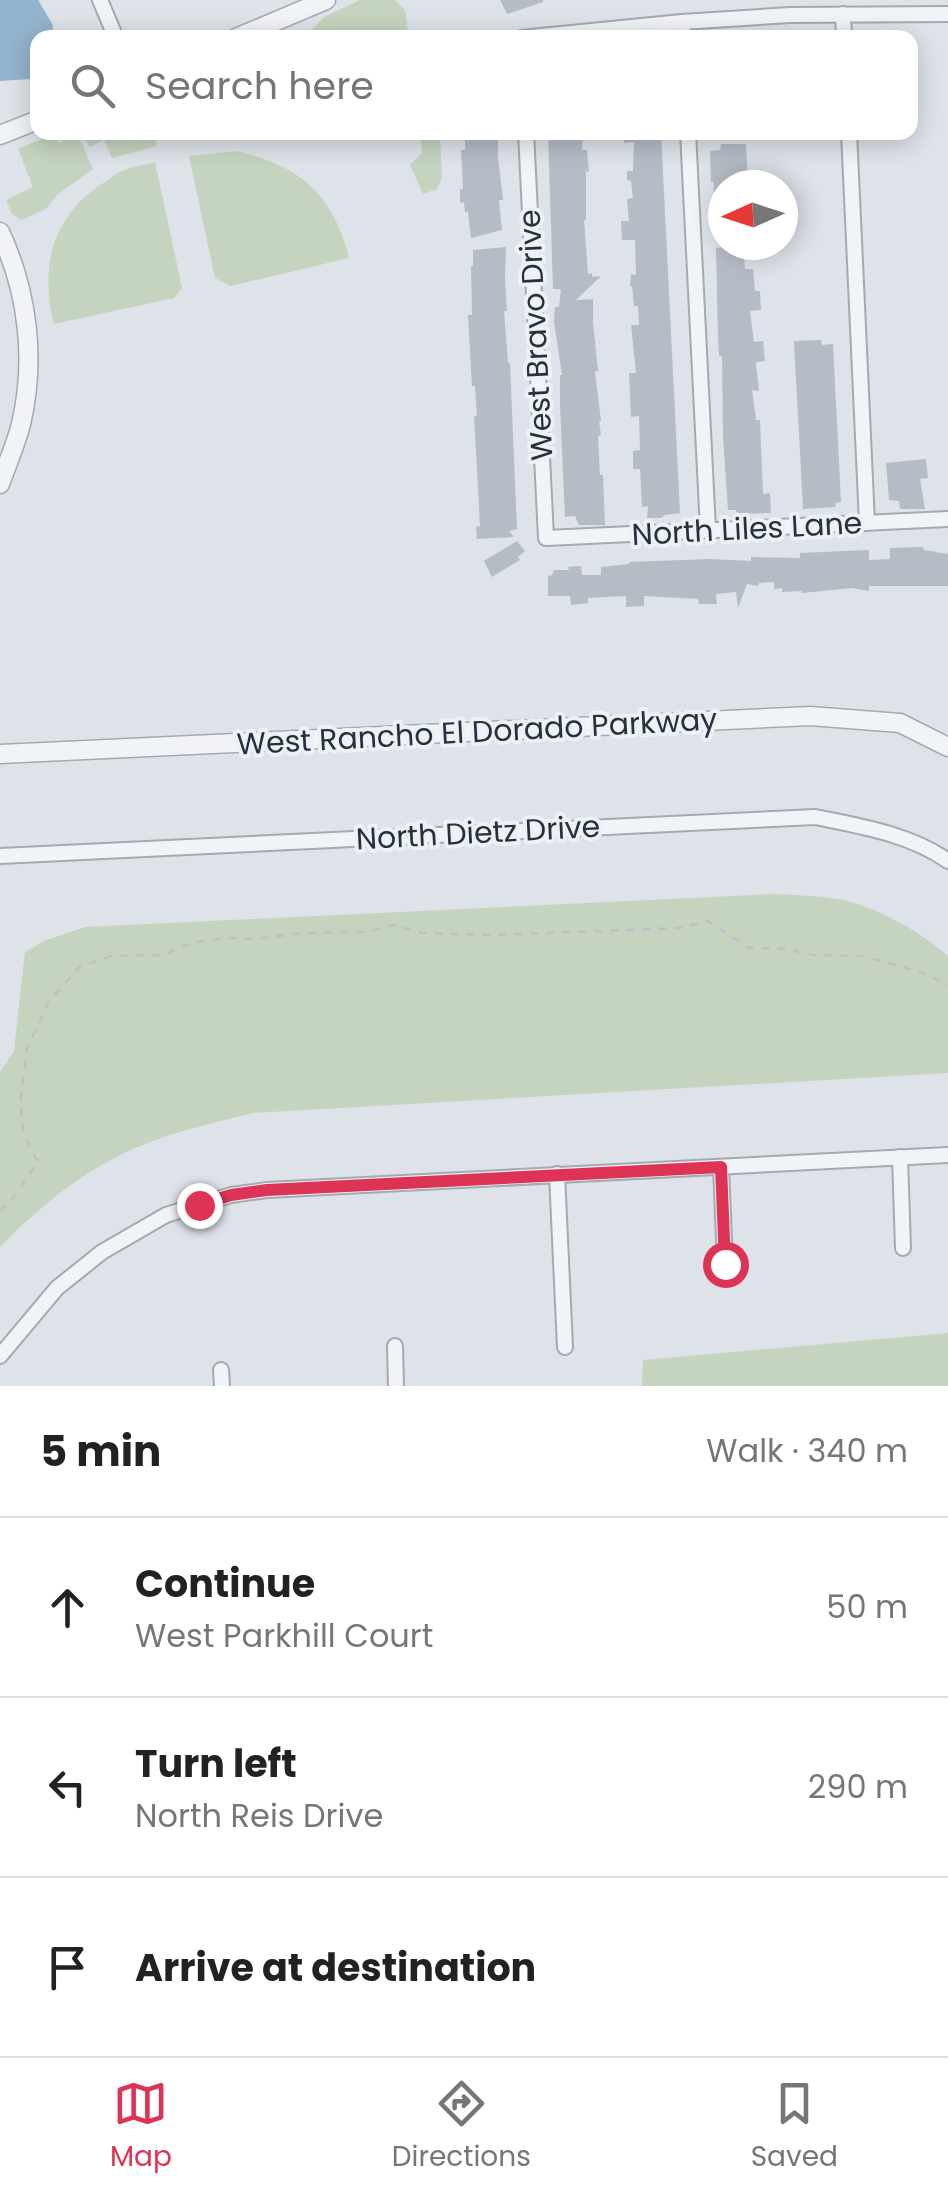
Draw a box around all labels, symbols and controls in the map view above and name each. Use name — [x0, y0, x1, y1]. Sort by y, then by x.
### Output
search box — [30, 30, 918, 140]
icon: search — [65, 58, 120, 113]
text: Search here — [145, 59, 374, 112]
north arrow — [708, 170, 798, 260]
street label: West Bravo Drive — [507, 208, 564, 462]
street label: North Liles Lane — [631, 501, 863, 556]
street label: West Rancho El Dorado Parkway — [236, 697, 718, 766]
street label: North Dietz Drive — [355, 805, 601, 860]
route end — [177, 1183, 223, 1229]
route start — [703, 1242, 749, 1288]
text: 5 min — [40, 1422, 161, 1481]
text: Walk · 340 m — [706, 1428, 908, 1473]
text: Continue — [135, 1557, 315, 1610]
icon: ahead — [40, 1580, 95, 1635]
text: 50 m — [826, 1584, 908, 1629]
text: West Parkhill Court — [135, 1613, 433, 1658]
text: Turn left — [135, 1737, 297, 1790]
icon: left — [40, 1760, 95, 1815]
text: 290 m — [808, 1764, 908, 1809]
text: North Reis Drive — [135, 1793, 383, 1838]
icon: arrive — [40, 1940, 95, 1995]
text: Arrive at destination — [135, 1941, 536, 1994]
tab: Map — [110, 2076, 172, 2178]
tab: Directions — [392, 2076, 531, 2178]
tab: Saved — [751, 2076, 838, 2178]

